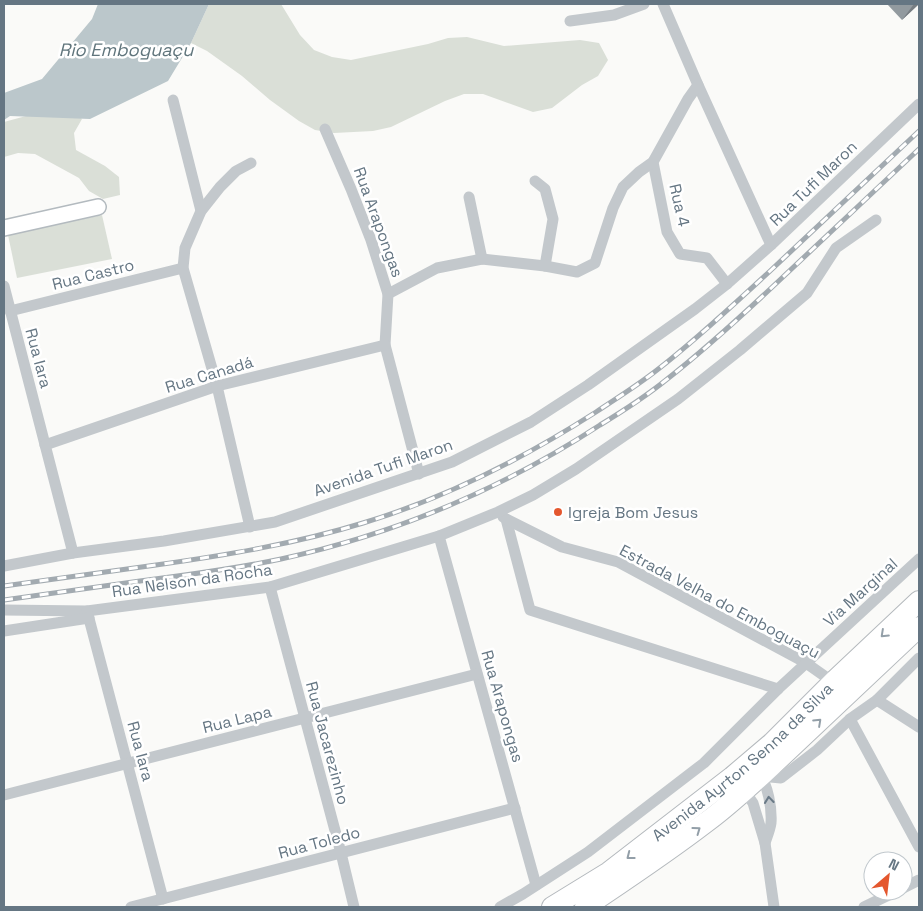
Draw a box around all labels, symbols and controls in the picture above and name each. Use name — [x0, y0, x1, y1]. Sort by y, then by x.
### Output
water label: Rio Emboguaçu — [59, 38, 194, 61]
street label: Rua Tufi Maron — [765, 136, 862, 230]
street label: Rua Arapongas — [349, 164, 408, 280]
street label: Rua 4 — [664, 182, 695, 229]
street label: Rua Castro — [50, 254, 136, 295]
street label: Rua Iara — [20, 326, 57, 390]
street label: Rua Canadá — [163, 351, 256, 398]
street label: Avenida Tufi Maron — [311, 434, 455, 501]
place label: Igreja Bom Jesus — [568, 502, 698, 523]
marker: Igreja Bom Jesus — [552, 506, 564, 518]
street label: Estrada Velha do Emboguaçu — [616, 540, 824, 663]
street label: Via Marginal — [819, 553, 902, 631]
street label: Rua Nelson da Rocha — [111, 559, 274, 602]
one-way arrow — [880, 629, 889, 638]
street label: Rua Arapongas — [476, 648, 529, 765]
street label: Avenida Ayrton Senna da Silva — [648, 678, 837, 846]
street label: Rua Jacarezinho — [301, 679, 354, 807]
street label: Rua Lapa — [200, 701, 274, 738]
street label: Rua Iara — [122, 719, 159, 783]
one-way arrow — [812, 719, 821, 728]
one-way arrow — [764, 796, 775, 804]
street label: Rua Toledo — [276, 821, 362, 864]
one-way arrow — [691, 826, 700, 836]
one-way arrow — [626, 850, 636, 859]
north arrow — [863, 851, 913, 901]
text: N — [886, 854, 902, 875]

